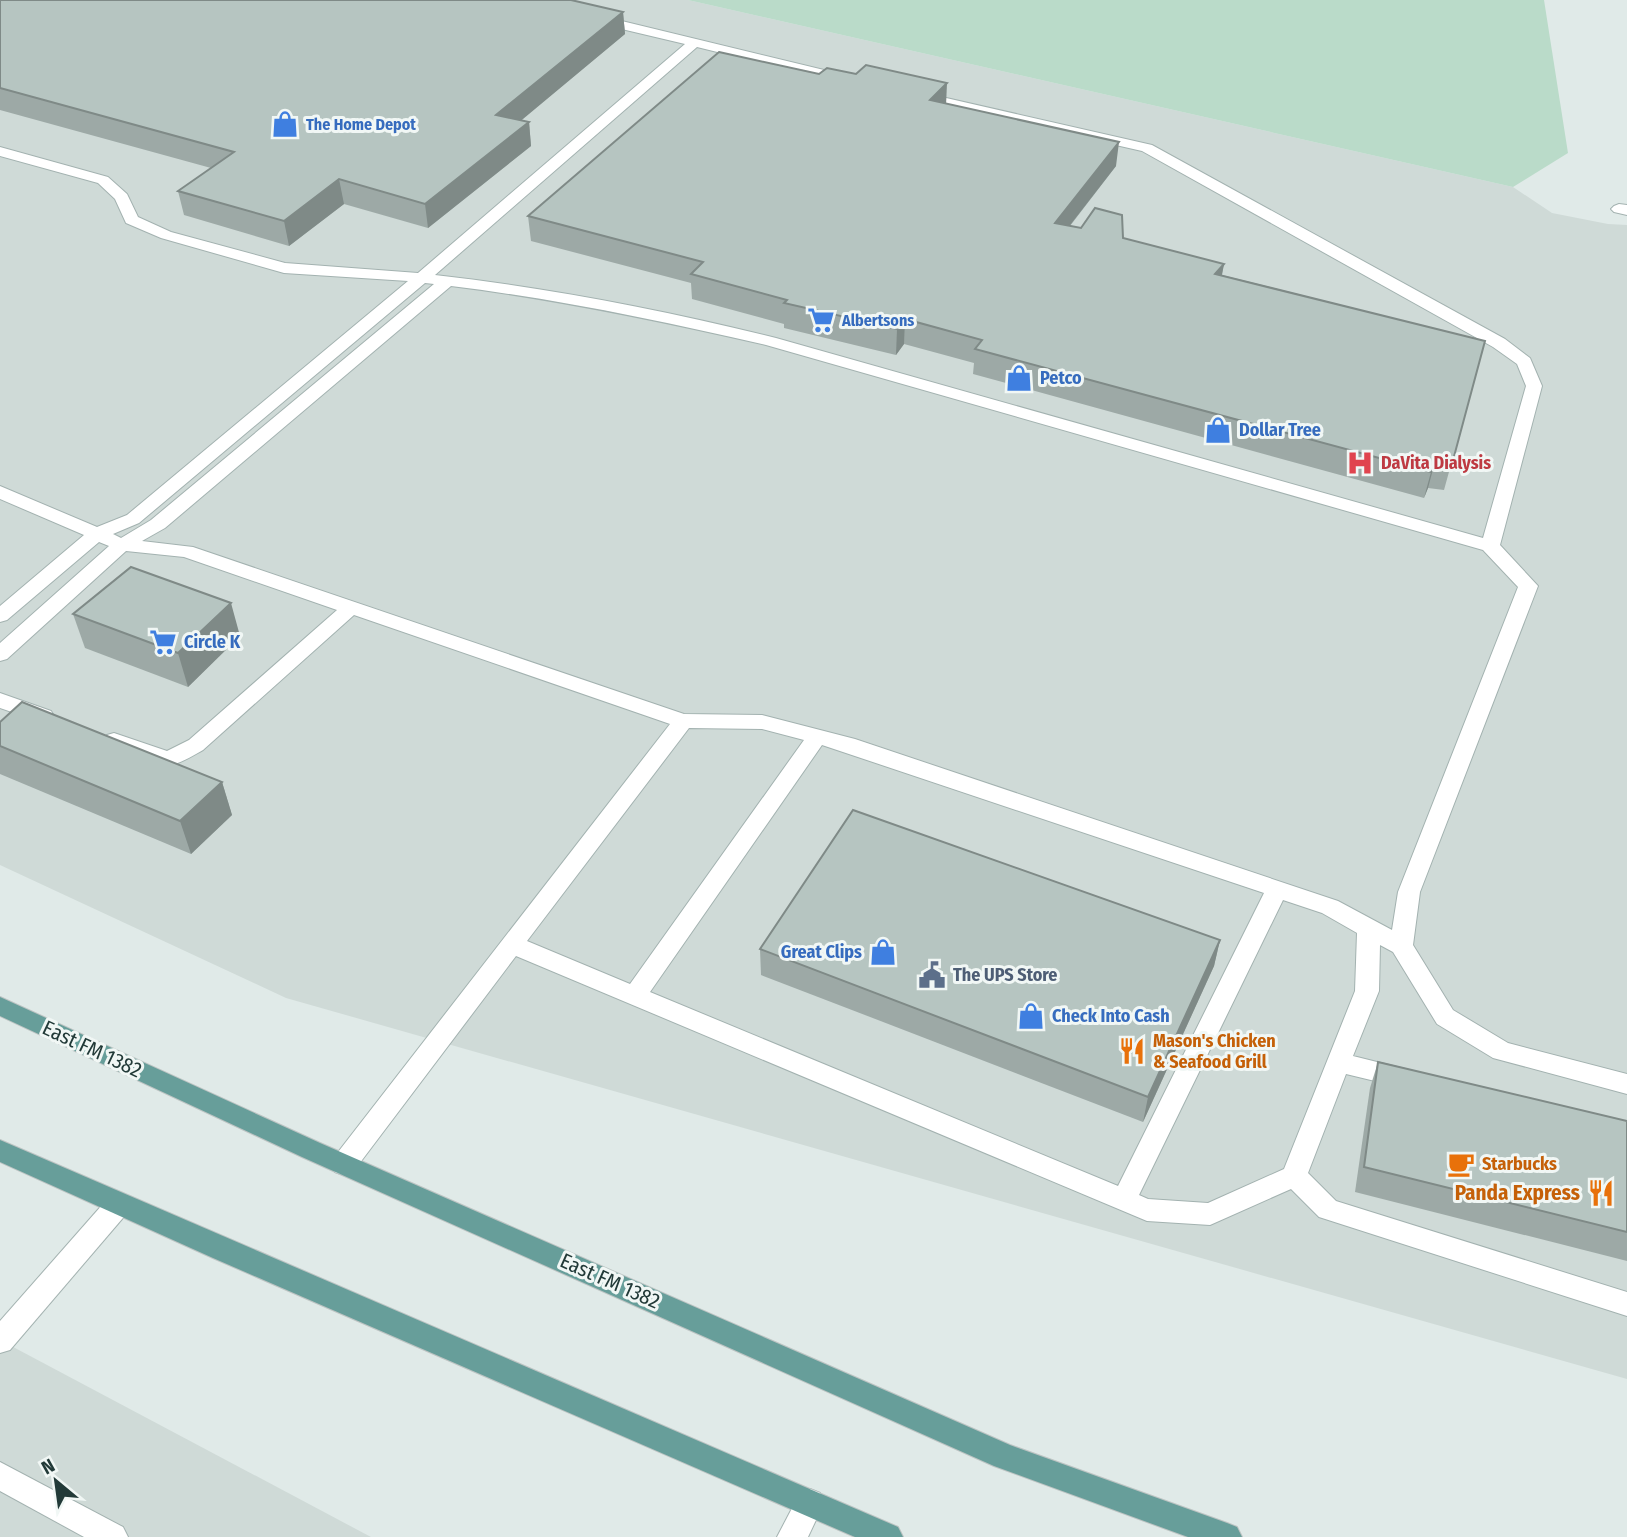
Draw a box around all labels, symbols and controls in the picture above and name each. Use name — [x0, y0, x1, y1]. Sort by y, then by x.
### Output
shop icon: The Home Depot — [270, 109, 300, 139]
place label: The Home Depot — [306, 115, 416, 134]
supermarket icon: Albertsons — [806, 305, 836, 335]
place label: Albertsons — [841, 311, 914, 330]
shop icon: Petco — [1004, 363, 1034, 393]
place label: Petco — [1040, 367, 1082, 389]
shop icon: Dollar Tree — [1203, 415, 1233, 445]
place label: Dollar Tree — [1239, 419, 1321, 441]
hospital icon: DaVita Dialysis — [1345, 448, 1375, 478]
place label: DaVita Dialysis — [1381, 452, 1491, 474]
supermarket icon: Circle K — [148, 627, 178, 657]
place label: Circle K — [184, 631, 241, 653]
shop icon: Great Clips — [868, 937, 898, 967]
place label: Great Clips — [781, 941, 862, 963]
public building icon: The UPS Store — [917, 960, 947, 990]
place label: The UPS Store — [953, 964, 1057, 986]
shop icon: Check Into Cash — [1016, 1001, 1046, 1031]
place label: Check Into Cash — [1052, 1005, 1170, 1027]
street label: East FM 1382 — [38, 1015, 146, 1083]
place label: Mason's Chicken & Seafood Grill — [1153, 1030, 1276, 1073]
restaurant icon: Mason's Chicken & Seafood Grill — [1117, 1036, 1147, 1066]
cafe icon: Starbucks — [1446, 1149, 1476, 1179]
place label: Starbucks — [1482, 1153, 1557, 1175]
restaurant icon: Panda Express — [1586, 1178, 1616, 1208]
place label: Panda Express — [1455, 1180, 1580, 1206]
street label: East FM 1382 — [556, 1247, 664, 1315]
north arrow — [21, 1446, 91, 1516]
text: N — [37, 1454, 59, 1479]

